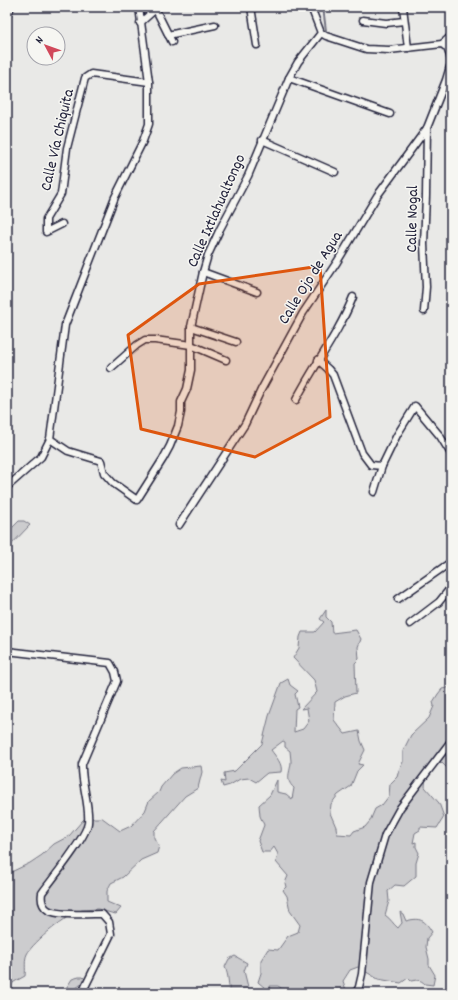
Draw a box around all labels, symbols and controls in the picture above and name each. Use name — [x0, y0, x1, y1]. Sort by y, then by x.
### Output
north arrow — [26, 26, 66, 66]
text: N — [32, 33, 48, 48]
street label: Calle Vía Chiquita — [35, 86, 81, 193]
street label: Calle Ixtlahualtongo — [182, 151, 252, 271]
street label: Calle Nogal — [401, 185, 425, 253]
street label: Calle Ojo de Agua — [273, 226, 349, 329]

